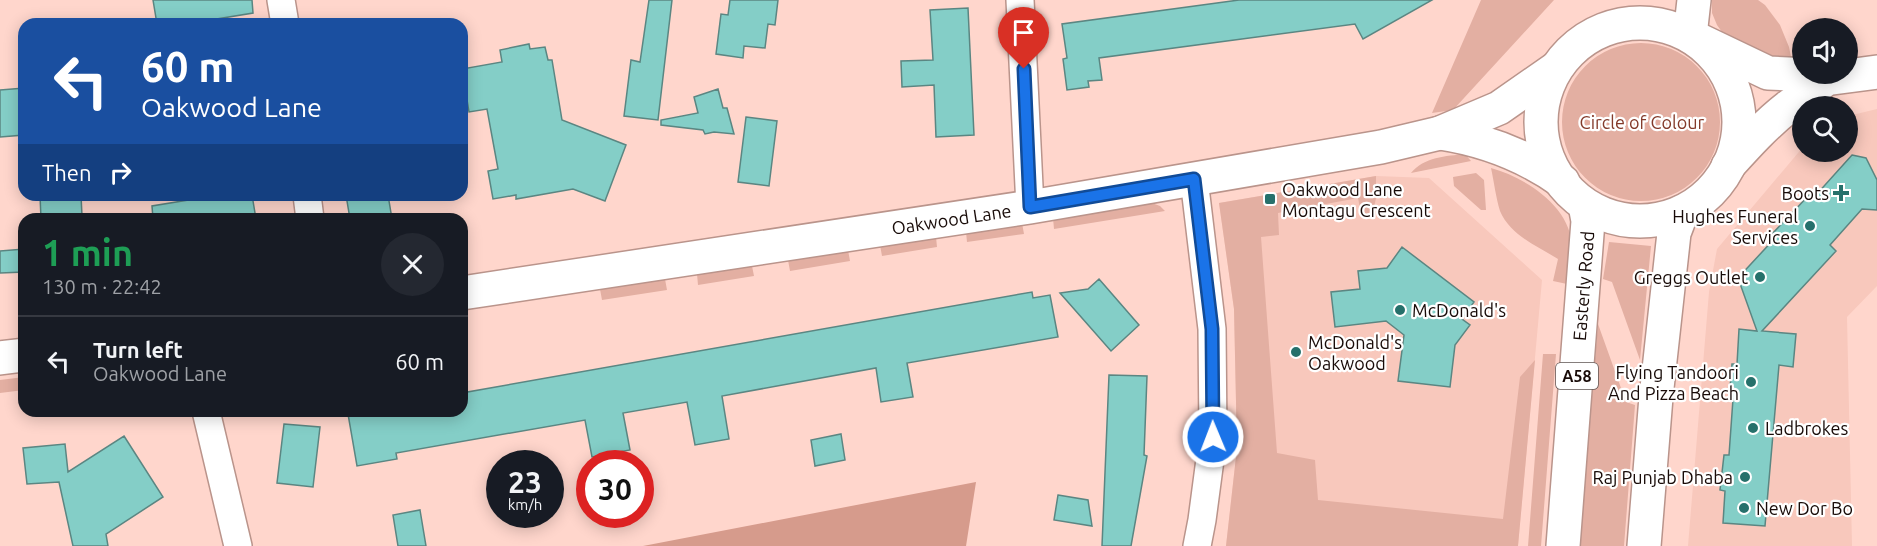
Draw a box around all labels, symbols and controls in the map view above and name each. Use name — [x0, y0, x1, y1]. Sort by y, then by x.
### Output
pin — [998, 7, 1049, 69]
icon: arrive — [1007, 16, 1040, 49]
map controls — [1792, 18, 1858, 162]
button: sound — [1792, 18, 1858, 84]
icon: left — [42, 42, 120, 120]
text: 60 m — [141, 43, 235, 90]
text: Oakwood Lane — [141, 92, 322, 122]
button: search — [1792, 96, 1858, 162]
park label: Circle of Colour — [1580, 112, 1705, 132]
icon: right — [104, 156, 137, 189]
text: Then — [42, 160, 92, 185]
place label: Oakwood Lane Montagu Crescent — [1282, 179, 1431, 220]
place label: Boots — [1782, 183, 1829, 203]
marker: Boots — [1834, 186, 1848, 200]
marker: Oakwood Lane Montagu Crescent — [1263, 192, 1277, 206]
street label: Oakwood Lane — [890, 200, 1013, 238]
place label: Hughes Funeral Services — [1672, 206, 1798, 247]
marker: Hughes Funeral Services — [1803, 219, 1817, 233]
street label: Easterly Road — [1569, 230, 1597, 341]
text: 1 min — [42, 232, 133, 273]
button: close — [381, 233, 444, 296]
place label: Greggs Outlet — [1634, 267, 1748, 287]
marker: Greggs Outlet — [1753, 270, 1767, 284]
text: 130 m · 22:42 — [42, 275, 162, 298]
place label: McDonald's — [1412, 300, 1506, 320]
marker: McDonald's — [1393, 303, 1407, 317]
place label: McDonald's Oakwood — [1308, 332, 1402, 373]
text: Turn left — [93, 337, 183, 362]
icon: left — [42, 345, 75, 378]
marker: McDonald's Oakwood — [1289, 345, 1303, 359]
text: 60 m — [395, 349, 444, 374]
text: Oakwood Lane — [93, 362, 227, 385]
place label: Flying Tandoori And Pizza Beach — [1608, 362, 1739, 403]
road number: A58 — [1556, 363, 1598, 389]
marker: Flying Tandoori And Pizza Beach — [1744, 375, 1758, 389]
position arrow — [1181, 405, 1245, 469]
place label: Ladbrokes — [1765, 418, 1849, 438]
marker: Ladbrokes — [1746, 421, 1760, 435]
speed limit sign: 30 — [576, 450, 654, 528]
text: 23 — [508, 465, 542, 499]
place label: Raj Punjab Dhaba — [1592, 467, 1733, 487]
marker: Raj Punjab Dhaba — [1738, 470, 1752, 484]
text: km/h — [508, 496, 542, 513]
place label: New Dor Bo — [1756, 498, 1853, 518]
marker: New Dor Bo — [1737, 501, 1751, 515]

